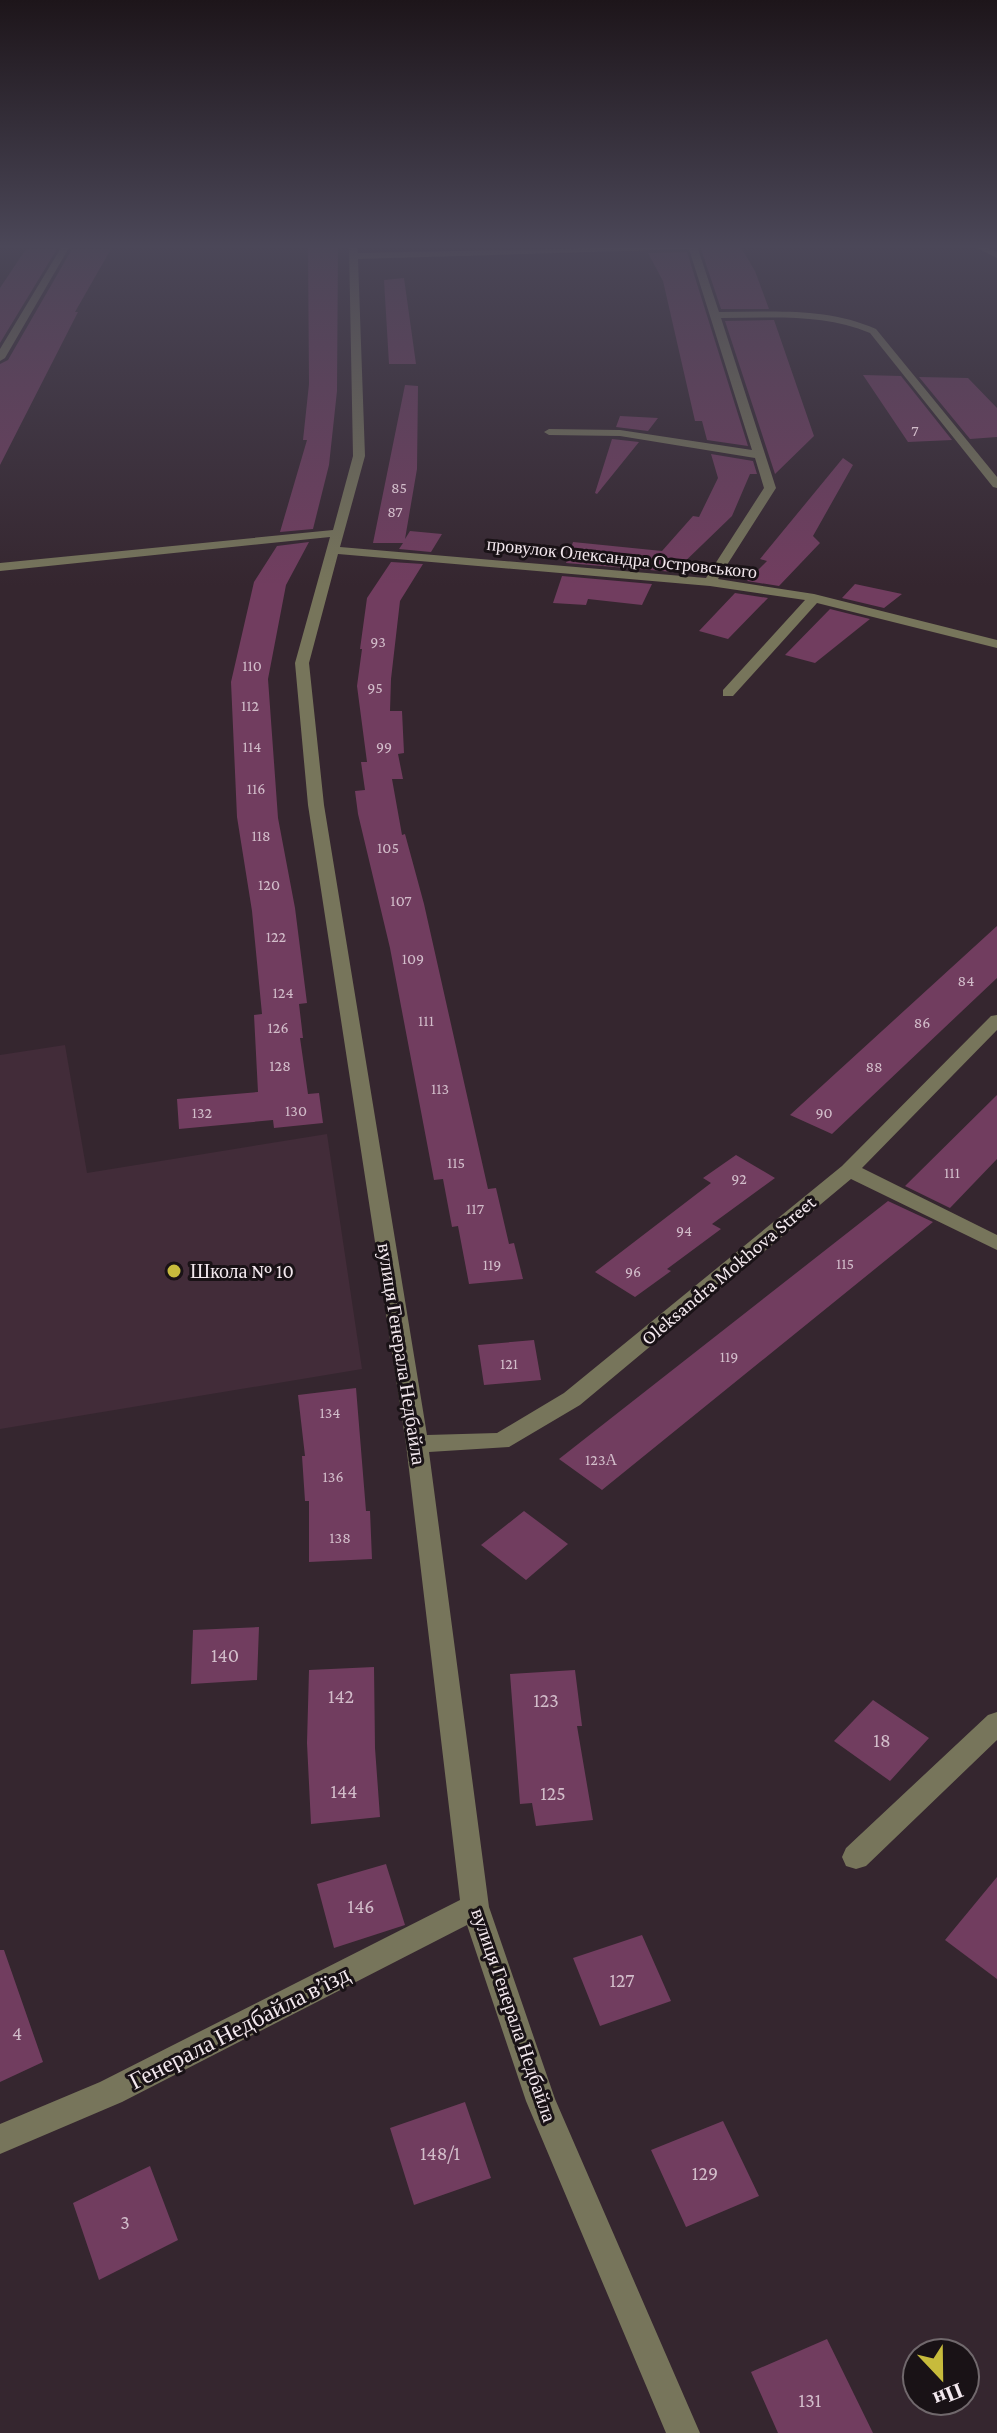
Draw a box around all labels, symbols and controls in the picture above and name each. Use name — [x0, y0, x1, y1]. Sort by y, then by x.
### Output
house number: 7 — [911, 422, 919, 439]
house number: 85 — [391, 479, 407, 496]
house number: 87 — [387, 503, 403, 520]
street label: провулок Олександра Островського — [486, 534, 758, 582]
house number: 93 — [370, 633, 386, 650]
house number: 110 — [242, 657, 262, 674]
house number: 95 — [367, 679, 383, 696]
house number: 112 — [241, 697, 260, 714]
house number: 114 — [243, 738, 261, 755]
house number: 99 — [376, 738, 392, 755]
house number: 116 — [247, 780, 265, 797]
house number: 118 — [251, 827, 271, 844]
house number: 105 — [377, 839, 399, 856]
house number: 120 — [258, 876, 280, 893]
house number: 107 — [390, 892, 412, 909]
house number: 122 — [266, 928, 287, 945]
house number: 109 — [402, 950, 424, 967]
house number: 84 — [958, 972, 974, 989]
house number: 124 — [272, 984, 294, 1001]
house number: 111 — [418, 1012, 434, 1029]
house number: 86 — [914, 1014, 930, 1031]
house number: 126 — [267, 1019, 289, 1036]
house number: 128 — [269, 1057, 291, 1074]
house number: 88 — [865, 1058, 883, 1075]
house number: 113 — [431, 1080, 449, 1097]
house number: 130 — [285, 1102, 307, 1119]
house number: 132 — [192, 1104, 213, 1121]
house number: 90 — [815, 1104, 833, 1121]
house number: 115 — [447, 1154, 465, 1171]
house number: 111 — [944, 1164, 960, 1181]
house number: 92 — [731, 1170, 747, 1187]
street label: Oleksandra Mokhova Street — [636, 1190, 820, 1349]
house number: 117 — [466, 1200, 485, 1217]
house number: 94 — [676, 1222, 692, 1239]
street label: вулиця Генерала Недбайла — [373, 1242, 430, 1467]
house number: 115 — [836, 1255, 854, 1272]
house number: 119 — [483, 1256, 501, 1273]
place label: Школа № 10 — [190, 1260, 294, 1282]
marker: Школа № 10 — [165, 1262, 183, 1280]
house number: 96 — [625, 1263, 641, 1280]
house number: 119 — [720, 1348, 738, 1365]
house number: 121 — [500, 1355, 518, 1372]
house number: 134 — [319, 1404, 341, 1421]
house number: 123А — [585, 1451, 617, 1468]
house number: 136 — [322, 1468, 344, 1485]
house number: 138 — [329, 1529, 351, 1546]
house number: 140 — [211, 1644, 239, 1666]
house number: 142 — [328, 1685, 354, 1707]
house number: 123 — [533, 1689, 559, 1711]
house number: 18 — [873, 1729, 891, 1751]
house number: 144 — [330, 1780, 358, 1802]
house number: 125 — [540, 1782, 566, 1804]
house number: 146 — [347, 1895, 375, 1917]
street label: вулиця Генерала Недбайла — [466, 1905, 561, 2125]
street label: Генерала Недбайла в’їзд — [124, 1960, 354, 2094]
house number: 127 — [609, 1969, 635, 1991]
house number: 4 — [12, 2022, 22, 2044]
house number: 148/1 — [420, 2142, 460, 2164]
house number: 129 — [692, 2162, 718, 2184]
house number: 3 — [120, 2211, 130, 2233]
north arrow — [901, 2337, 981, 2417]
text: Пн — [930, 2378, 967, 2412]
house number: 131 — [799, 2389, 821, 2411]

